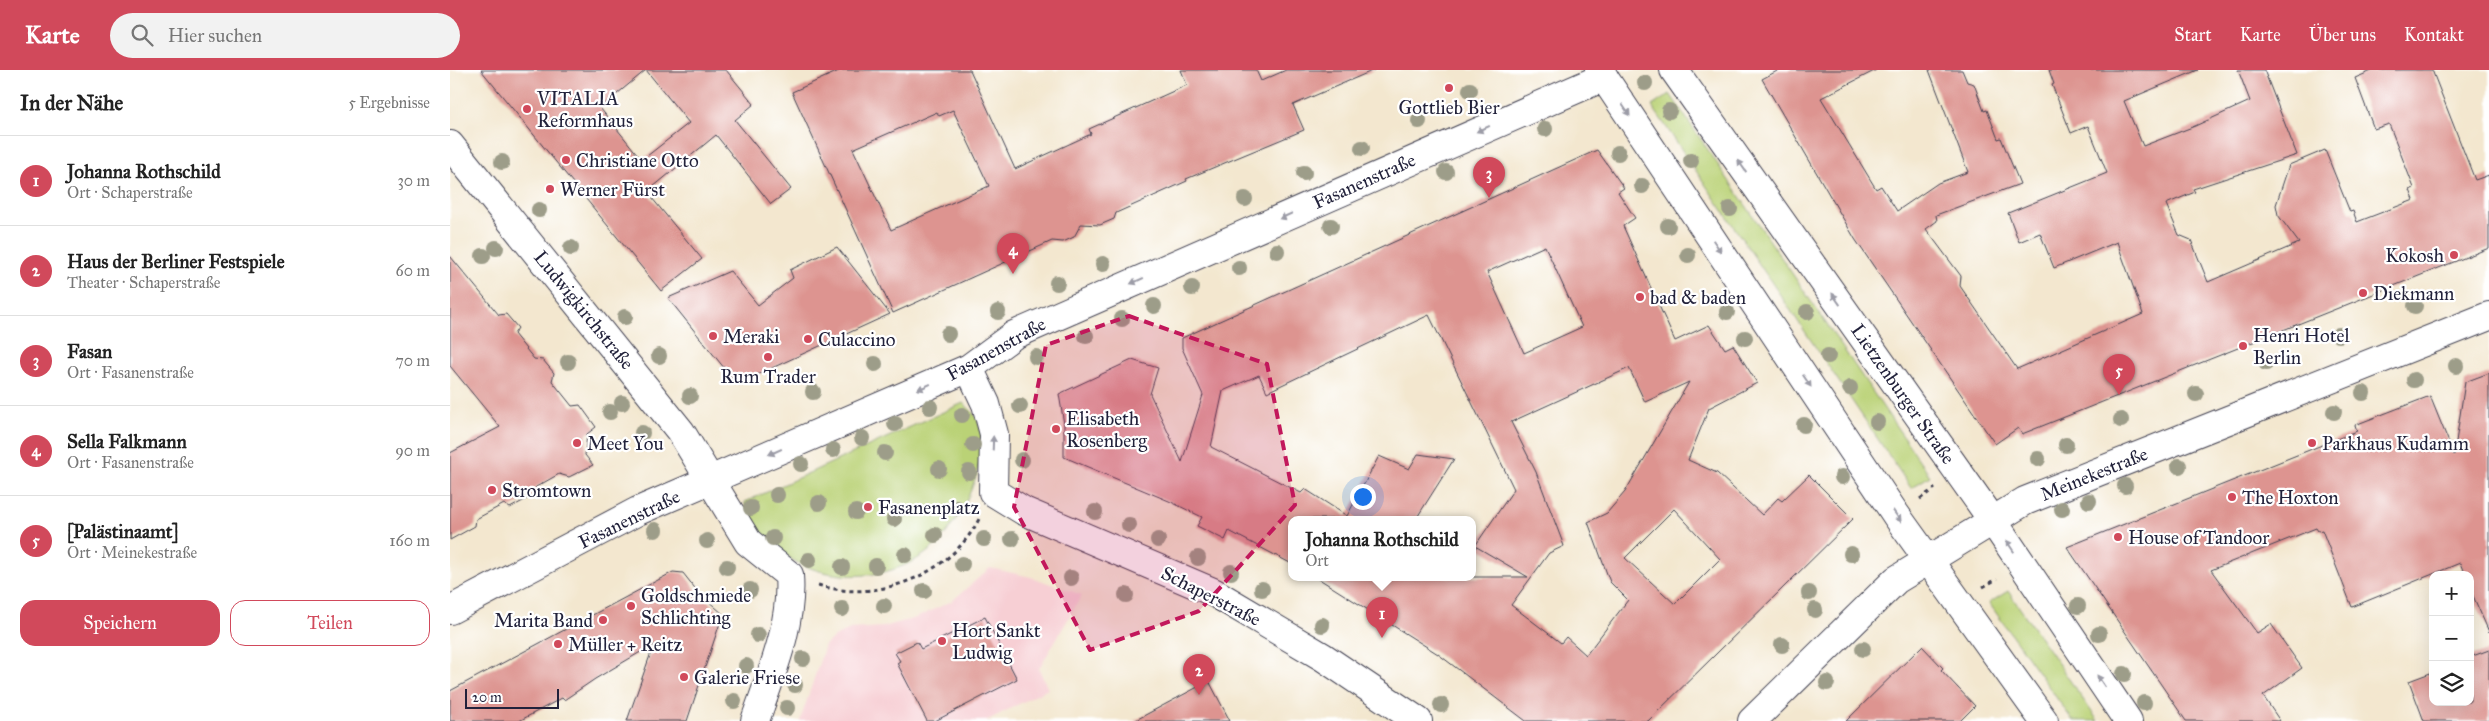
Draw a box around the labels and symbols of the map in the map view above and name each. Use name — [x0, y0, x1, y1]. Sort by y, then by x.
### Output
marker: Gottlieb Bier — [1443, 82, 1455, 94]
place label: VITALIA Reformhaus — [536, 87, 633, 132]
place label: Gottlieb Bier — [1398, 96, 1500, 119]
marker: VITALIA Reformhaus — [521, 103, 533, 115]
one-way arrow — [1622, 104, 1631, 117]
one-way arrow — [1476, 125, 1490, 133]
street label: Fasanenstraße — [1309, 148, 1419, 214]
place label: Christiane Otto — [576, 149, 699, 172]
marker: Christiane Otto — [560, 154, 572, 166]
pin: 3 — [1473, 157, 1505, 198]
one-way arrow — [1737, 159, 1747, 173]
place label: Werner Fürst — [560, 178, 665, 201]
marker: Werner Fürst — [544, 183, 556, 195]
one-way arrow — [1279, 212, 1293, 220]
pin: 4 — [997, 233, 1029, 274]
one-way arrow — [1712, 239, 1721, 252]
place label: Kokosh — [2385, 244, 2444, 267]
street label: Ludwigkirchstraße — [528, 246, 639, 375]
marker: Kokosh — [2448, 249, 2460, 261]
one-way arrow — [1130, 278, 1144, 286]
place label: Diekmann — [2373, 282, 2454, 305]
place label: bad & baden — [1650, 286, 1746, 309]
marker: Diekmann — [2357, 287, 2369, 299]
marker: bad & baden — [1634, 291, 1646, 303]
one-way arrow — [1831, 292, 1841, 305]
street label: Fasanenstraße — [942, 312, 1050, 386]
street label: Lietzenburger Straße — [1845, 320, 1960, 469]
place label: Henri Hotel Berlin — [2253, 324, 2350, 369]
place label: Meraki — [723, 325, 780, 348]
place label: Culaccino — [818, 328, 896, 351]
marker: Meraki — [707, 330, 719, 342]
marker: Culaccino — [802, 333, 814, 345]
marker: Henri Hotel Berlin — [2237, 340, 2249, 352]
marker: Rum Trader — [762, 351, 774, 363]
pin: 5 — [2103, 354, 2135, 395]
place label: Rum Trader — [720, 365, 817, 388]
one-way arrow — [1802, 374, 1812, 388]
one-way arrow — [917, 384, 931, 392]
place label: Elisabeth Rosenberg — [1066, 407, 1147, 453]
marker: Elisabeth Rosenberg — [1050, 423, 1062, 435]
place label: Meet You — [587, 432, 664, 455]
place label: Parkhaus Kudamm — [2322, 432, 2469, 455]
one-way arrow — [990, 435, 998, 451]
marker: Meet You — [571, 437, 583, 449]
marker: Parkhaus Kudamm — [2306, 437, 2318, 449]
street label: Meinekestraße — [2037, 442, 2151, 506]
one-way arrow — [768, 449, 782, 457]
place label: Stromtown — [502, 479, 591, 502]
marker: Stromtown — [486, 484, 498, 496]
your location — [1350, 484, 1376, 510]
street label: Fasanenstraße — [575, 485, 684, 553]
place label: The Hoxton — [2242, 486, 2338, 509]
marker: The Hoxton — [2226, 491, 2238, 503]
place label: Fasanenplatz — [878, 496, 980, 519]
marker: Fasanenplatz — [862, 501, 874, 513]
one-way arrow — [1892, 509, 1902, 523]
place label: House of Tandoor — [2128, 526, 2270, 549]
marker: House of Tandoor — [2112, 531, 2124, 543]
one-way arrow — [2005, 539, 2015, 553]
street label: Schaperstraße — [1157, 561, 1265, 631]
place label: Goldschmiede Schlichting — [641, 584, 751, 630]
pin: 1 — [1366, 597, 1398, 638]
marker: Goldschmiede Schlichting — [625, 600, 637, 612]
place label: Marita Band — [494, 609, 593, 632]
marker: Marita Band — [597, 614, 609, 626]
place label: Hort Sankt Ludwig — [952, 619, 1041, 665]
place label: Müller + Reitz — [568, 633, 682, 656]
marker: Hort Sankt Ludwig — [936, 635, 948, 647]
marker: Müller + Reitz — [552, 638, 564, 650]
pin: 2 — [1183, 654, 1215, 695]
place label: Galerie Friese — [694, 666, 800, 689]
marker: Galerie Friese — [678, 671, 690, 683]
one-way arrow — [2096, 674, 2106, 687]
scale bar — [465, 686, 559, 709]

